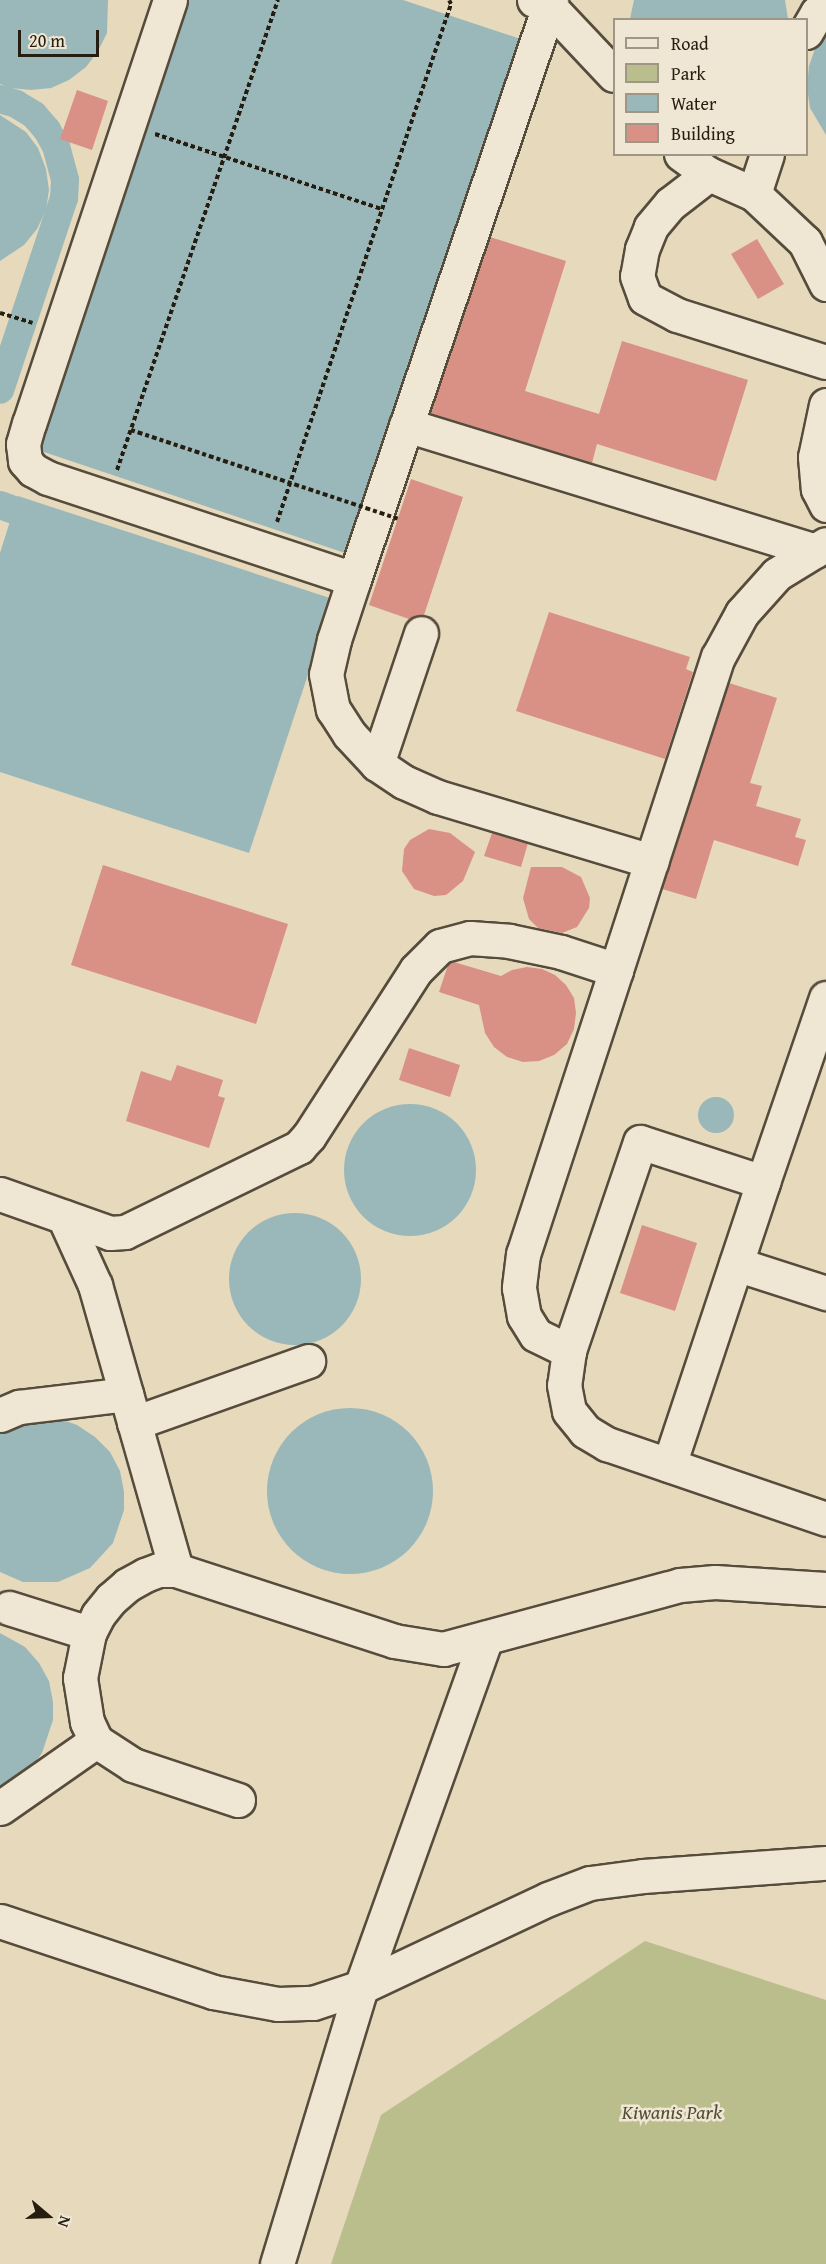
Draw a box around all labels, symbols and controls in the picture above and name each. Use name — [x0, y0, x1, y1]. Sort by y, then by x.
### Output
scale bar — [21, 18, 102, 56]
legend — [613, 18, 808, 156]
text: 20 m — [29, 27, 65, 54]
text: Road — [671, 30, 709, 57]
text: Park — [671, 60, 706, 87]
text: Water — [671, 90, 716, 117]
text: Building — [671, 120, 735, 147]
park label: Kiwanis Park — [622, 2099, 722, 2123]
north arrow — [18, 2186, 78, 2246]
text: N — [52, 2213, 78, 2231]

